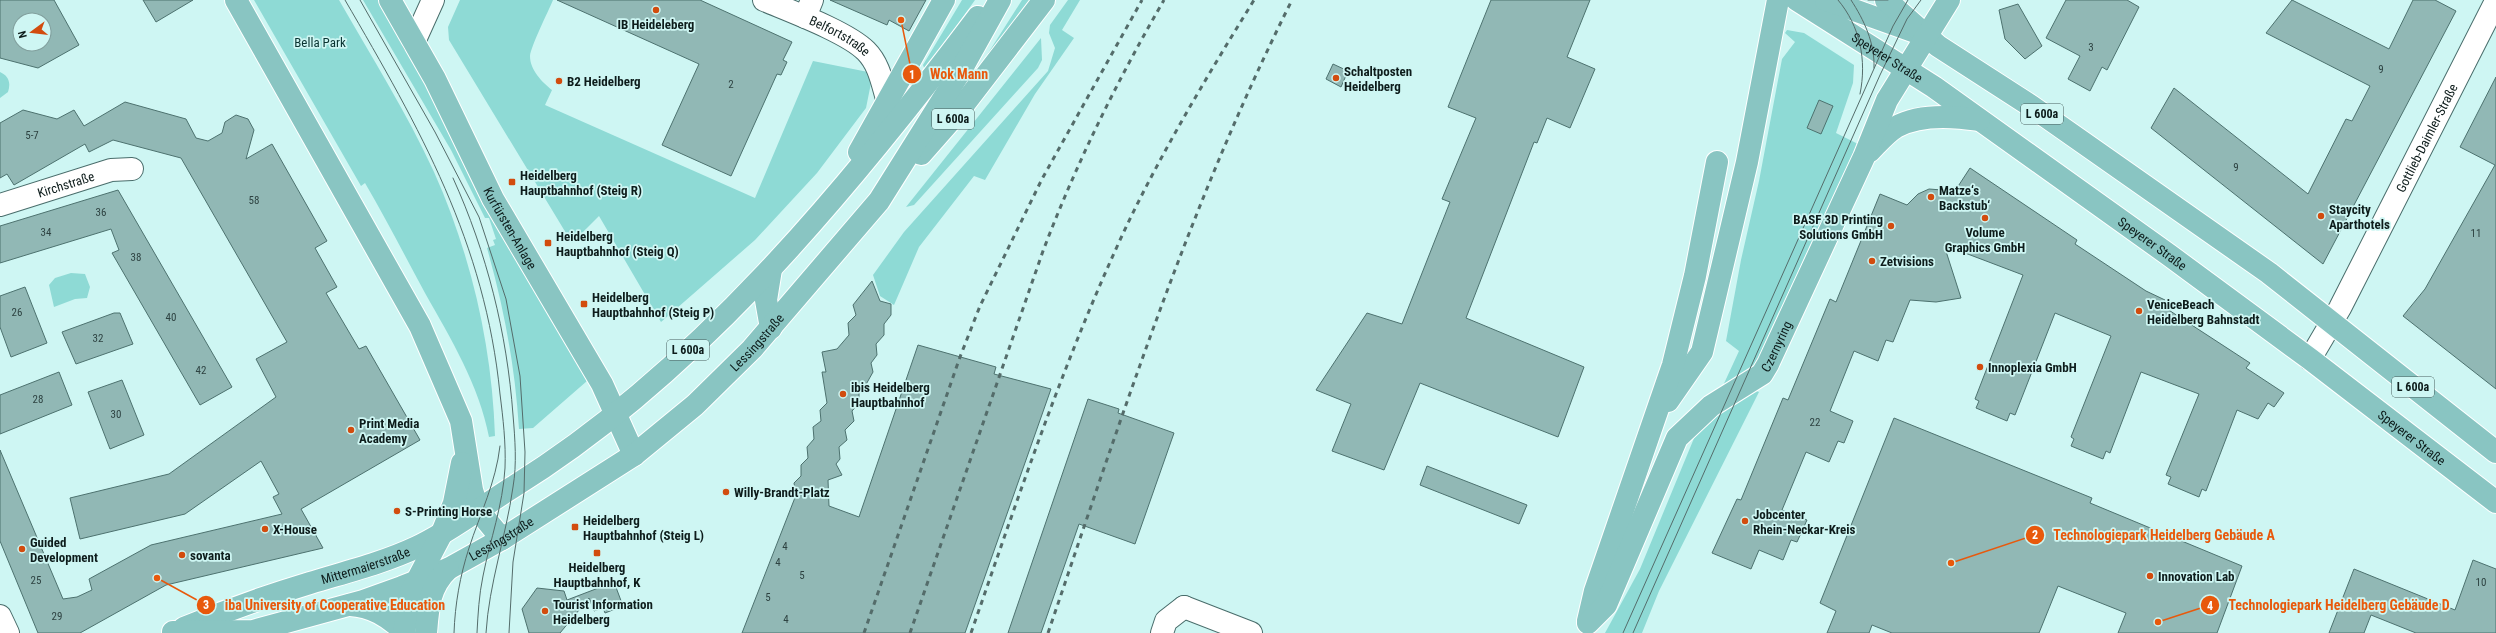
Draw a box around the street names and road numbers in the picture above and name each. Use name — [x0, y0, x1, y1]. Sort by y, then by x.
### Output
street label: Belfortstraße — [807, 12, 874, 59]
street label: Speyerer Straße — [1849, 29, 1926, 85]
street label: Gottlieb-Daimler-Straße — [2393, 81, 2460, 195]
road number: L 600a — [2021, 104, 2063, 124]
road number: L 600a — [932, 109, 974, 129]
street label: Kirchstraße — [35, 168, 96, 200]
street label: Kurfürsten-Anlage — [481, 184, 540, 272]
street label: Speyerer Straße — [2115, 214, 2190, 273]
street label: Lessingstraße — [727, 310, 787, 374]
street label: Czernyring — [1758, 318, 1794, 374]
road number: L 600a — [667, 340, 709, 360]
road number: L 600a — [2392, 377, 2434, 397]
street label: Speyerer Straße — [2375, 407, 2449, 468]
street label: Lessingstraße — [466, 514, 536, 563]
street label: Mittermaierstraße — [319, 544, 412, 587]

